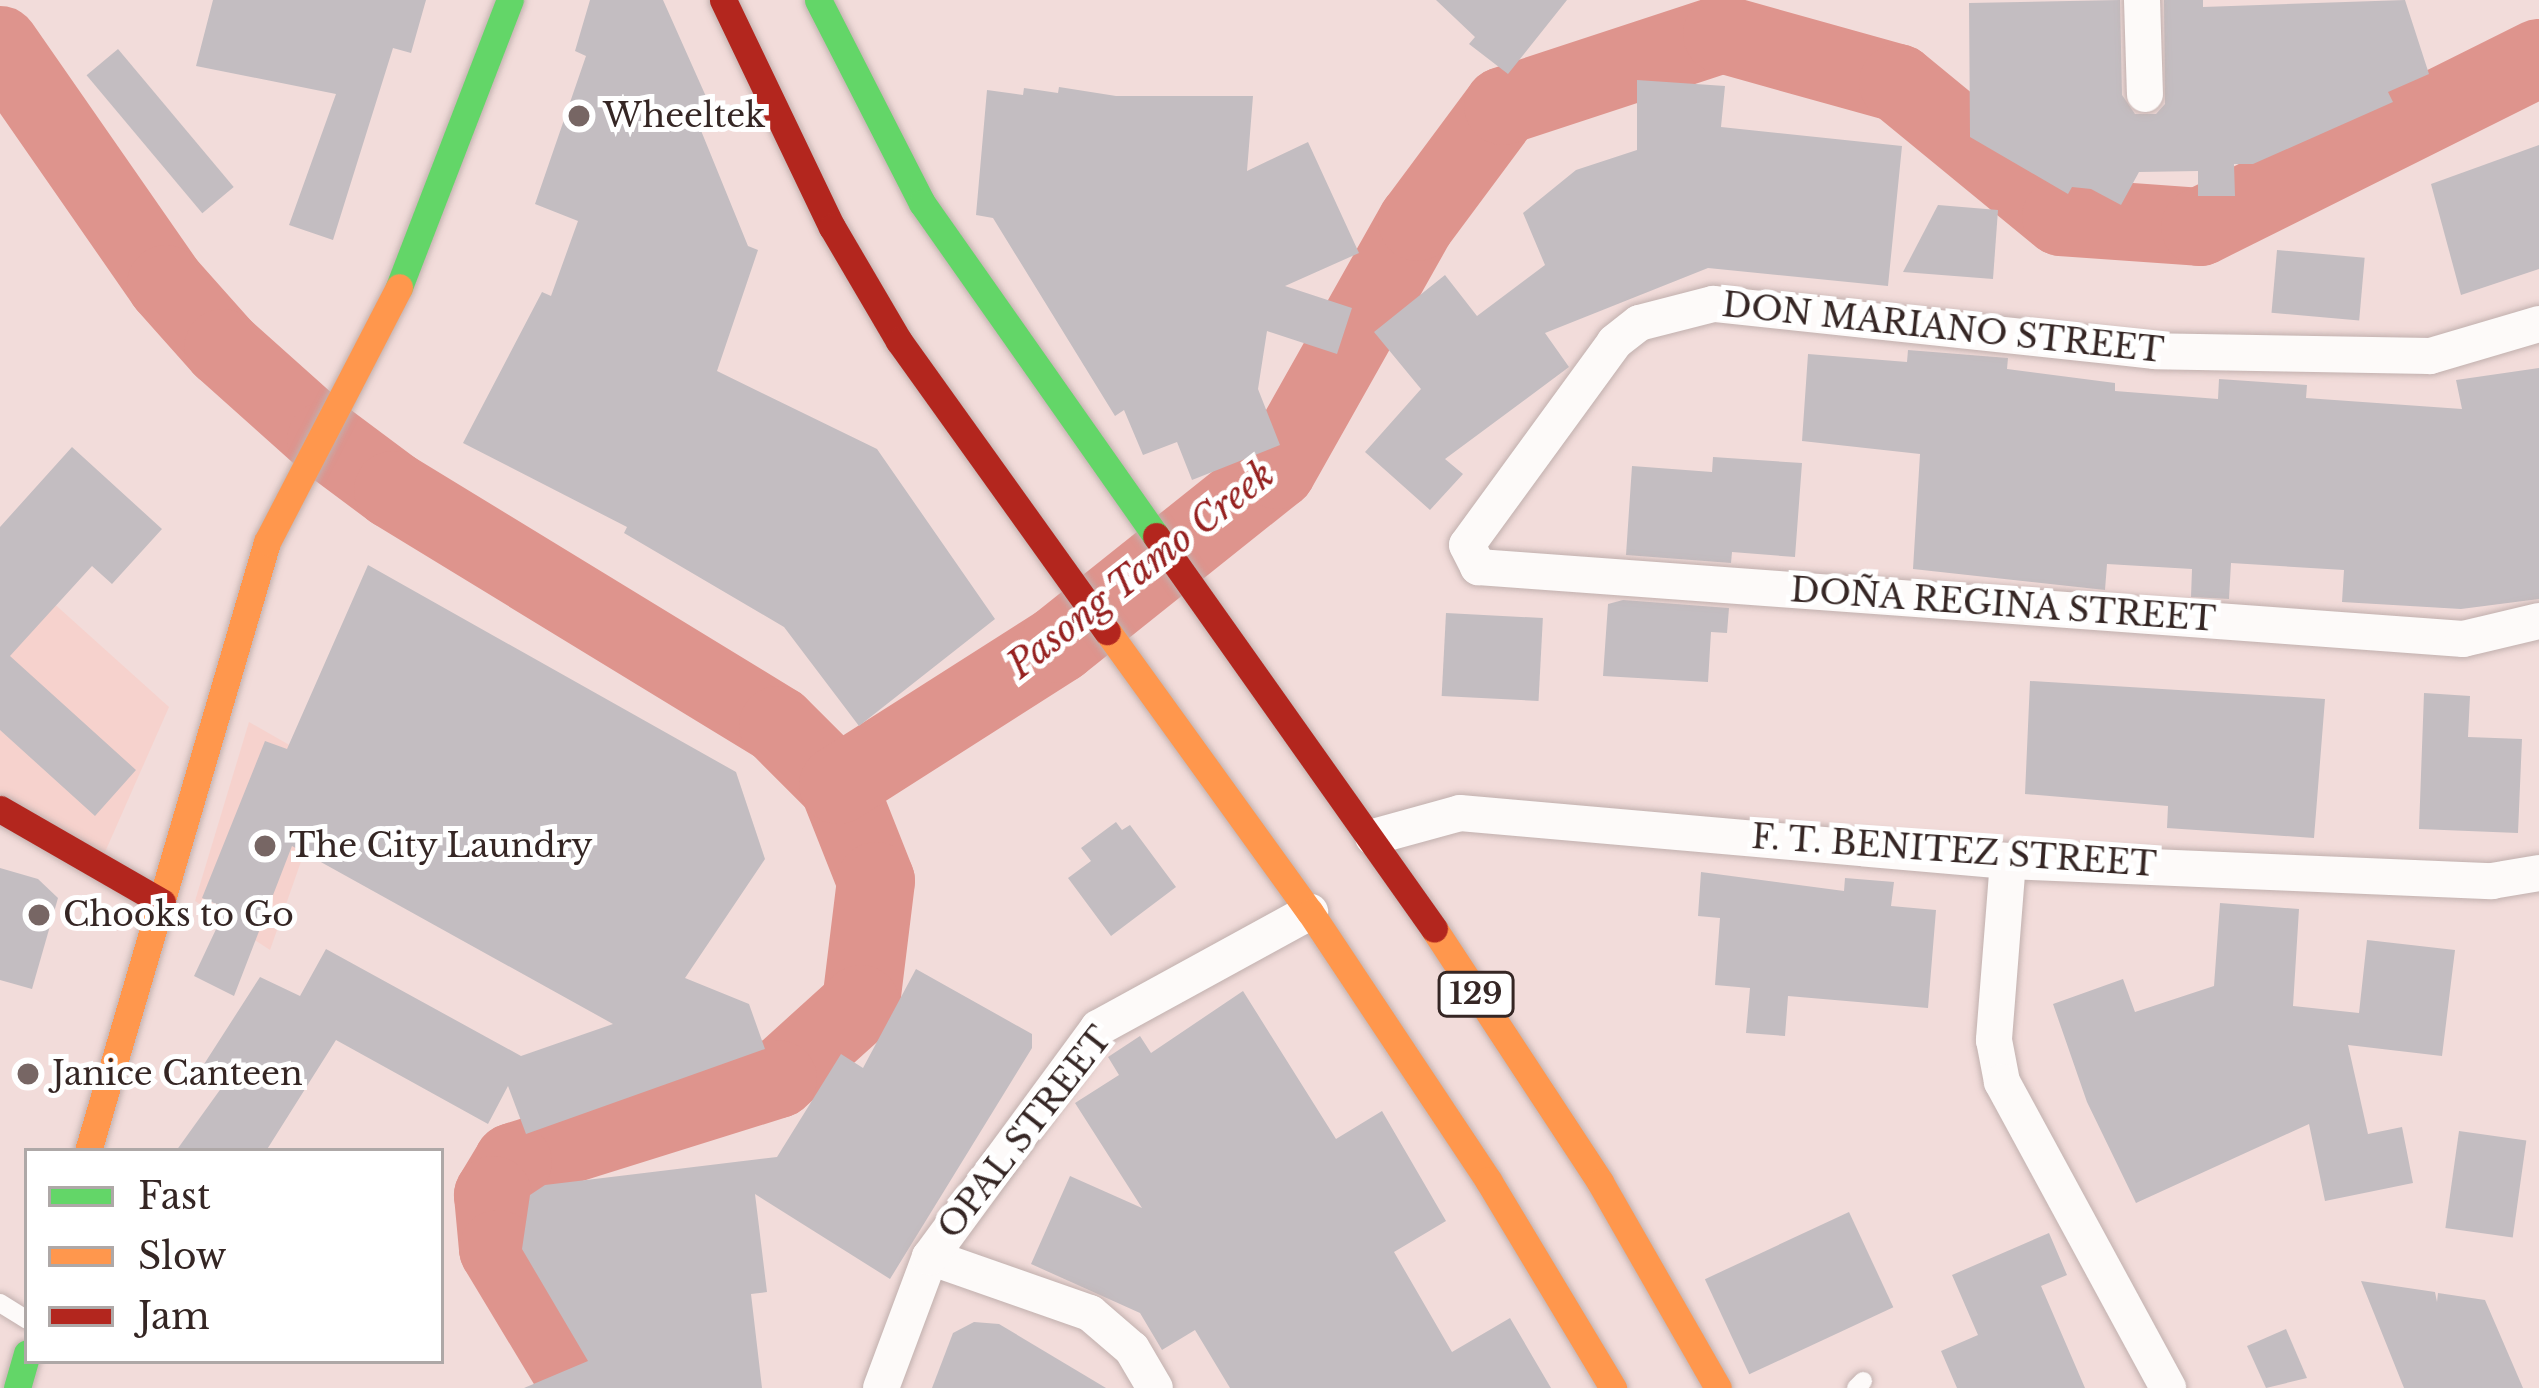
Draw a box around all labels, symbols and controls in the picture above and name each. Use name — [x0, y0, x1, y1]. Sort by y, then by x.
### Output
place label: Wheeltek — [603, 96, 765, 136]
marker: Wheeltek — [566, 103, 592, 129]
street label: DON MARIANO STREET — [1720, 285, 2166, 371]
water label: Pasong Tamo Creek — [999, 452, 1283, 688]
street label: DOÑA REGINA STREET — [1788, 570, 2218, 640]
street label: F. T. BENITEZ STREET — [1750, 817, 2158, 885]
place label: The City Laundry — [289, 826, 594, 866]
marker: The City Laundry — [252, 833, 278, 859]
place label: Chooks to Go — [63, 895, 294, 935]
marker: Chooks to Go — [26, 902, 52, 928]
road number: 129 — [1437, 970, 1515, 1018]
street label: OPAL STREET — [930, 1019, 1120, 1247]
place label: Janice Canteen — [52, 1054, 303, 1094]
marker: Janice Canteen — [15, 1061, 41, 1087]
legend — [24, 1148, 444, 1364]
text: Fast — [138, 1174, 211, 1219]
text: Slow — [138, 1234, 226, 1279]
text: Jam — [138, 1294, 210, 1339]

